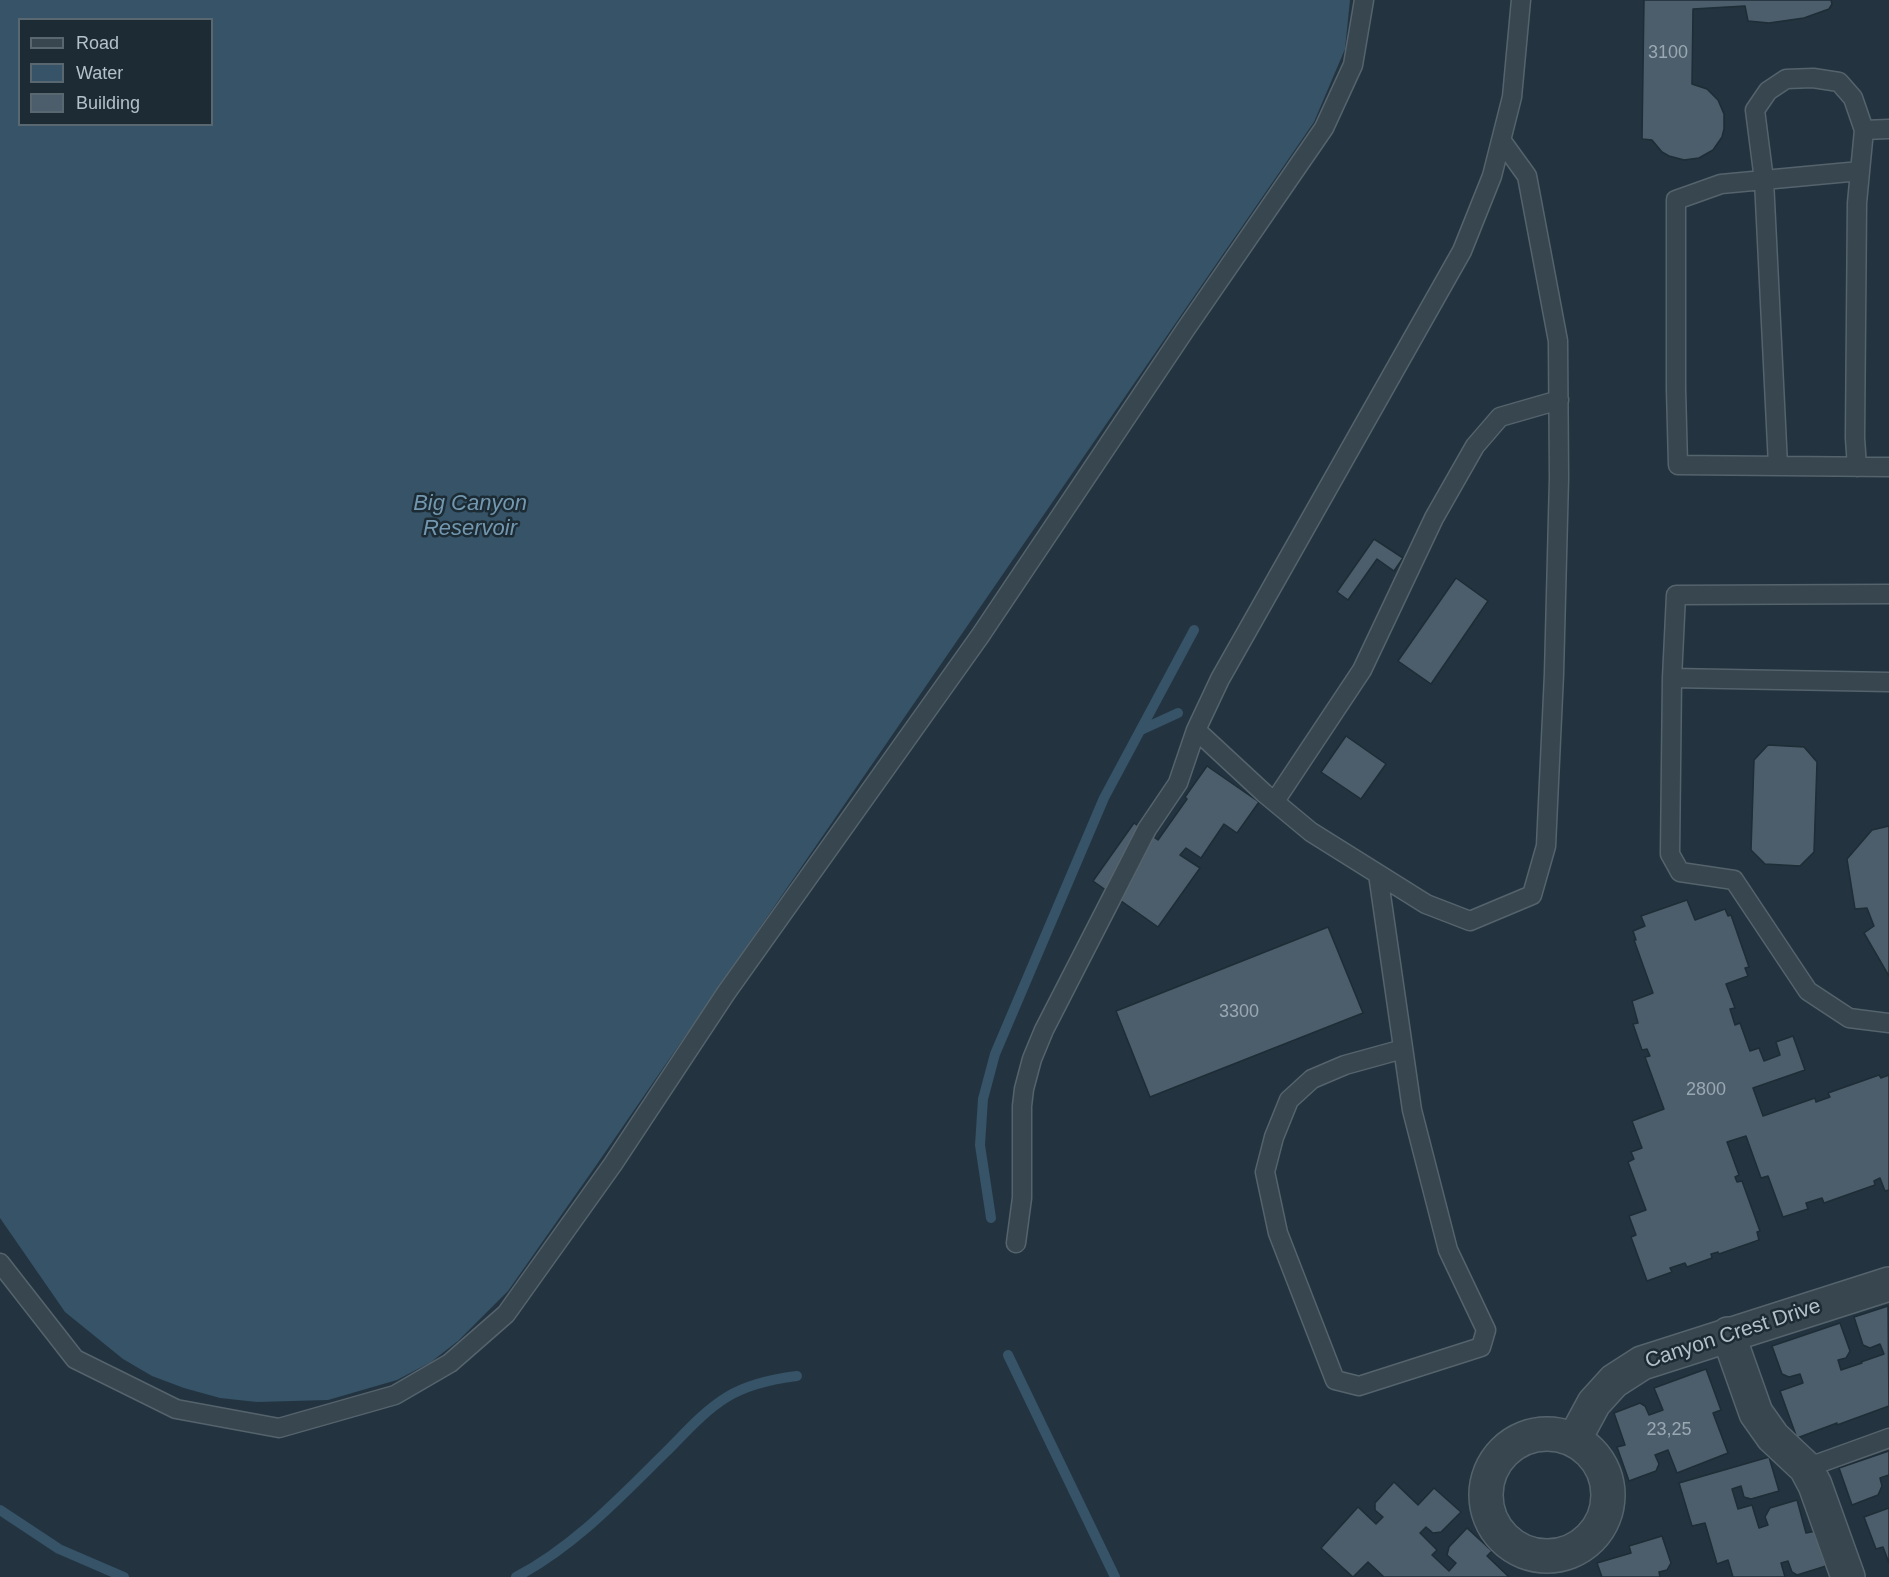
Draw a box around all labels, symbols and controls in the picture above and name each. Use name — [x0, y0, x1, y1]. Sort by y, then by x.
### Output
legend — [18, 18, 213, 126]
text: Road — [76, 33, 119, 53]
house number: 3100 — [1648, 42, 1688, 64]
text: Water — [76, 63, 123, 83]
text: Building — [76, 93, 140, 113]
water label: Big Canyon Reservoir — [413, 491, 527, 542]
house number: 3300 — [1219, 1001, 1259, 1023]
house number: 2800 — [1686, 1079, 1726, 1101]
street label: Canyon Crest Drive — [1642, 1294, 1824, 1374]
house number: 23,25 — [1646, 1419, 1692, 1441]

